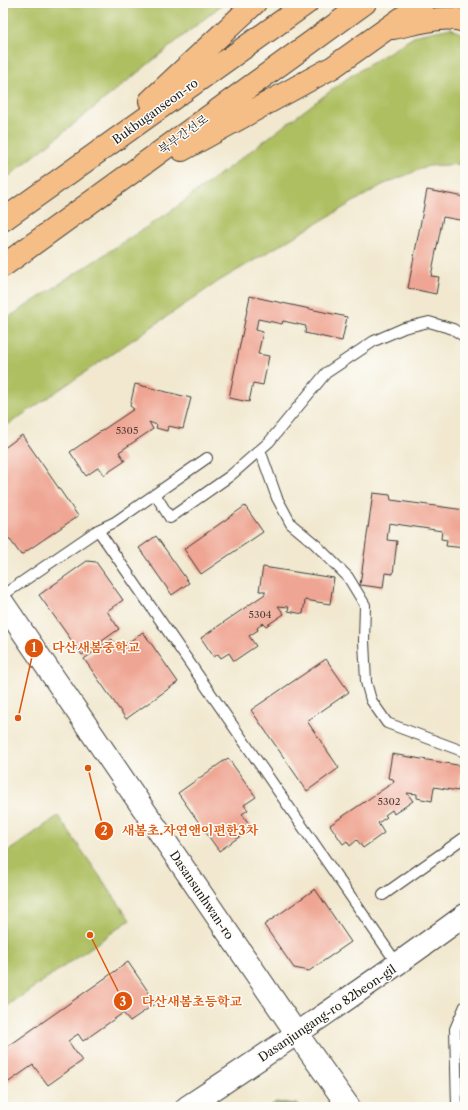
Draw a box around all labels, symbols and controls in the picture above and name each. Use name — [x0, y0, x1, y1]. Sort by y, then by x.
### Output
street label: Bukbuganseon-ro — [109, 75, 201, 147]
street label: 북부간선로 — [155, 111, 211, 157]
house number: 5305 — [116, 424, 138, 437]
house number: 5304 — [248, 608, 272, 621]
callout: 다산새봄중학교 — [24, 635, 148, 660]
text: 다산새봄중학교 — [52, 639, 140, 655]
text: 1 — [31, 640, 37, 655]
house number: 5302 — [377, 795, 401, 808]
callout: 새봄초.자연앤이편한3차 — [94, 818, 267, 843]
text: 새봄초.자연앤이편한3차 — [122, 822, 259, 838]
text: 2 — [100, 823, 108, 838]
street label: Dasansunhwan-ro — [167, 848, 237, 942]
street label: Dasanjungang-ro 82beon-gil — [255, 961, 399, 1065]
callout: 다산새봄초등학교 — [113, 989, 250, 1014]
text: 다산새봄초등학교 — [142, 993, 243, 1009]
text: 3 — [120, 994, 127, 1009]

